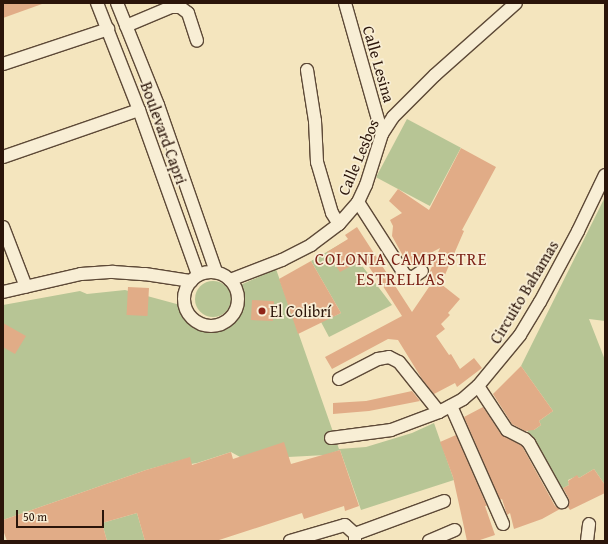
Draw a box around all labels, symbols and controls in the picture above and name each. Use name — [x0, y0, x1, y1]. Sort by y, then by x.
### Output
street label: Calle Lesina — [359, 23, 399, 105]
street label: Boulevard Capri — [137, 79, 191, 187]
street label: Calle Lesbos — [333, 116, 383, 198]
street label: Circuito Bahamas — [486, 237, 562, 347]
district label: COLONIA CAMPESTRE ESTRELLAS — [315, 249, 487, 289]
place label: El Colibrí — [270, 301, 331, 321]
marker: El Colibrí — [257, 306, 267, 316]
scale bar — [18, 502, 106, 528]
text: 50 m — [23, 508, 47, 525]

